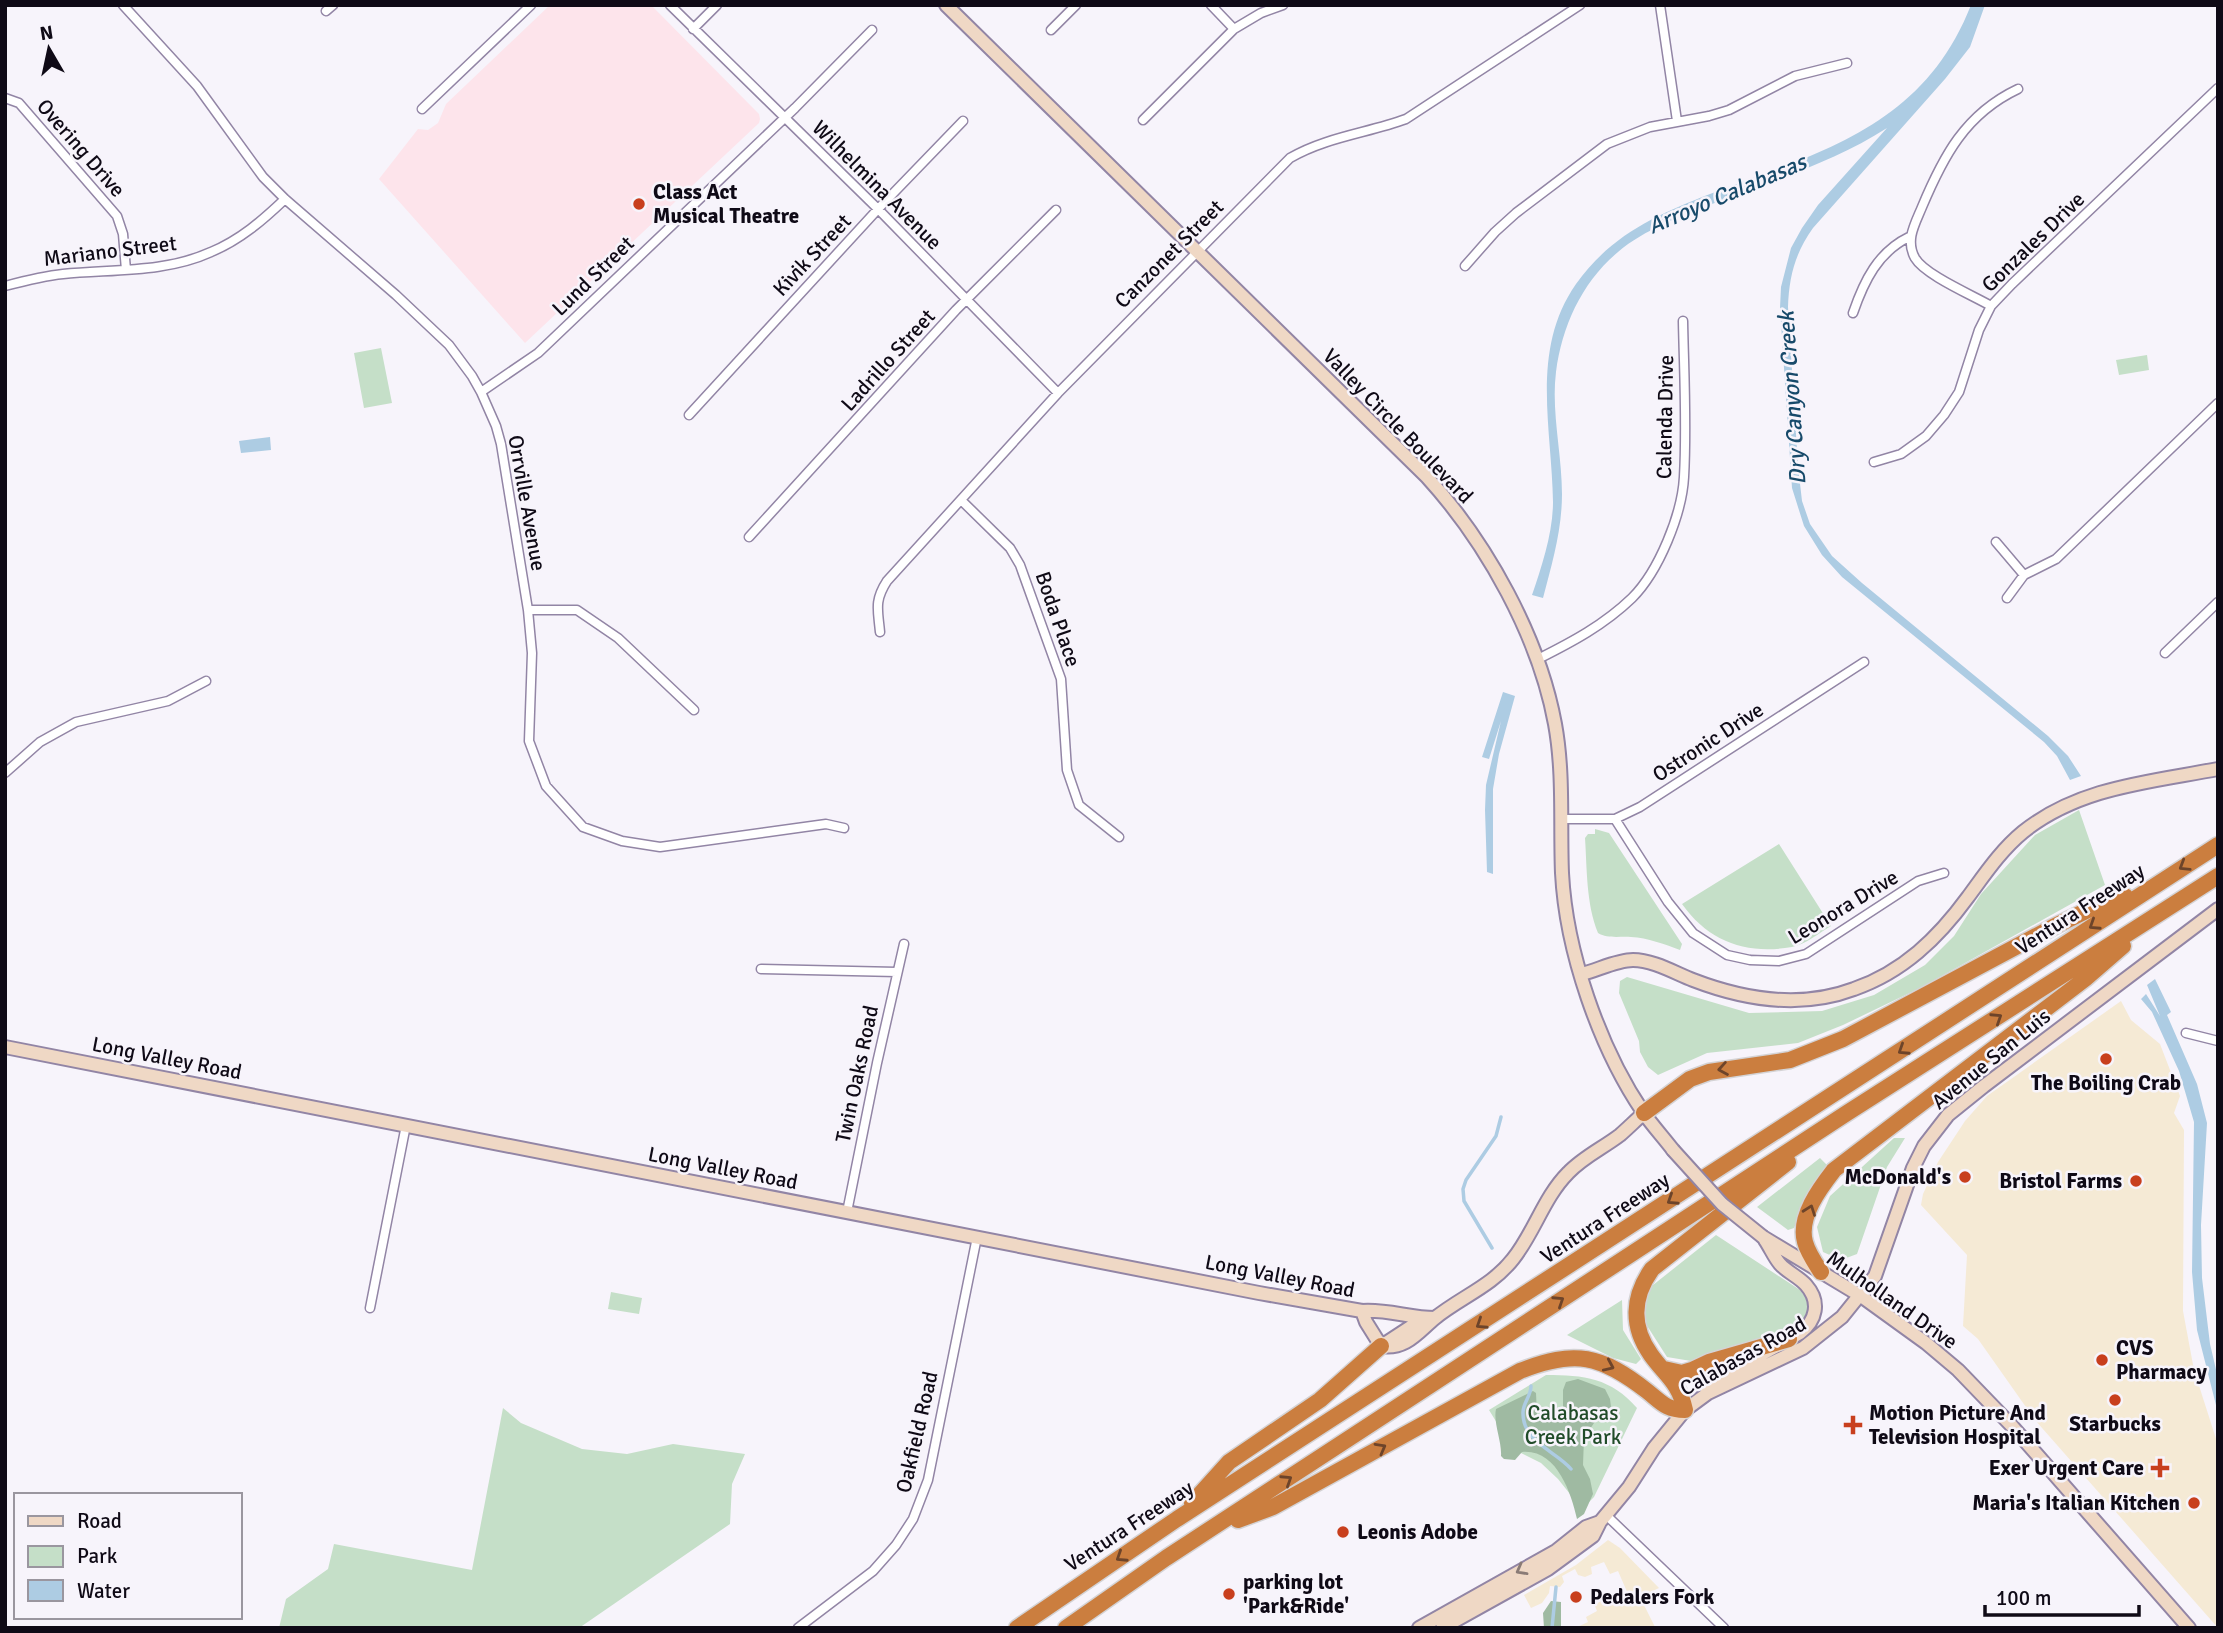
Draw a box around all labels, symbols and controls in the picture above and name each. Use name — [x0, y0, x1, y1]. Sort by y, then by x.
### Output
north arrow — [14, 14, 84, 84]
text: N — [38, 20, 55, 46]
street label: Overing Drive — [31, 94, 131, 202]
street label: Wilhelmina Avenue — [807, 115, 947, 255]
water label: Arroyo Calabasas — [1644, 147, 1812, 240]
place label: Class Act Musical Theatre — [653, 179, 799, 229]
street label: Gonzales Drive — [1976, 186, 2090, 298]
street label: Canzonet Street — [1109, 194, 1229, 314]
marker: Class Act Musical Theatre — [631, 196, 647, 212]
street label: Kivik Street — [767, 209, 857, 301]
street label: Mariano Street — [42, 230, 178, 272]
street label: Lund Street — [547, 231, 639, 321]
street label: Ladrillo Street — [835, 304, 941, 416]
water label: Dry Canyon Creek — [1771, 308, 1813, 486]
street label: Valley Circle Boulevard — [1317, 343, 1479, 509]
street label: Calenda Drive — [1651, 355, 1679, 479]
street label: Orrville Avenue — [502, 433, 552, 573]
street label: Boda Place — [1030, 568, 1086, 670]
street label: Ostronic Drive — [1648, 696, 1768, 788]
street label: Ventura Freeway — [2011, 858, 2149, 960]
one-way arrow — [2179, 858, 2192, 871]
street label: Leonora Drive — [1783, 864, 1903, 950]
one-way arrow — [2088, 917, 2101, 930]
street label: Twin Oaks Road — [830, 1003, 884, 1145]
street label: Avenue San Luis — [1926, 1003, 2056, 1115]
one-way arrow — [1989, 1013, 2002, 1026]
street label: Long Valley Road — [90, 1031, 244, 1085]
one-way arrow — [1898, 1041, 1911, 1054]
marker: The Boiling Crab — [2098, 1051, 2114, 1067]
one-way arrow — [1717, 1061, 1729, 1076]
place label: The Boiling Crab — [2031, 1070, 2181, 1096]
street label: Long Valley Road — [646, 1141, 800, 1195]
place label: McDonald's — [1844, 1164, 1951, 1190]
street label: Ventura Freeway — [1536, 1167, 1674, 1269]
place label: Bristol Farms — [1999, 1168, 2122, 1194]
marker: McDonald's — [1957, 1169, 1973, 1185]
marker: Bristol Farms — [2128, 1173, 2144, 1189]
one-way arrow — [1666, 1192, 1679, 1205]
one-way arrow — [1802, 1204, 1816, 1216]
street label: Mulholland Drive — [1821, 1245, 1963, 1355]
street label: Long Valley Road — [1203, 1249, 1357, 1303]
one-way arrow — [1551, 1297, 1564, 1310]
street label: Calabasas Road — [1675, 1311, 1811, 1401]
one-way arrow — [1475, 1315, 1488, 1328]
place label: CVS Pharmacy — [2116, 1335, 2207, 1385]
marker: CVS Pharmacy — [2094, 1352, 2110, 1368]
one-way arrow — [1602, 1358, 1615, 1372]
street label: Oakfield Road — [890, 1369, 944, 1495]
marker: Starbucks — [2107, 1392, 2123, 1408]
park label: Calabasas Creek Park — [1525, 1400, 1622, 1450]
place label: Motion Picture And Television Hospital — [1869, 1400, 2046, 1450]
place label: Starbucks — [2069, 1411, 2161, 1437]
marker: Motion Picture And Television Hospital — [1843, 1415, 1863, 1435]
one-way arrow — [1374, 1443, 1386, 1456]
place label: Exer Urgent Care — [1989, 1455, 2144, 1481]
marker: Exer Urgent Care — [2150, 1458, 2170, 1478]
street label: Ventura Freeway — [1060, 1475, 1198, 1577]
one-way arrow — [1279, 1475, 1292, 1488]
place label: Maria's Italian Kitchen — [1972, 1490, 2180, 1516]
legend — [14, 1493, 242, 1619]
marker: Maria's Italian Kitchen — [2186, 1495, 2202, 1511]
text: Road — [77, 1508, 122, 1534]
place label: Leonis Adobe — [1357, 1519, 1478, 1545]
marker: Leonis Adobe — [1335, 1524, 1351, 1540]
text: Park — [77, 1543, 118, 1569]
one-way arrow — [1115, 1549, 1128, 1562]
one-way arrow — [1516, 1562, 1528, 1575]
place label: parking lot 'Park&Ride' — [1243, 1569, 1349, 1619]
scale bar — [1985, 1574, 2139, 1618]
text: Water — [77, 1578, 130, 1604]
place label: Pedalers Fork — [1590, 1584, 1714, 1610]
text: 100 m — [1996, 1585, 2051, 1611]
marker: parking lot 'Park&Ride' — [1221, 1586, 1237, 1602]
marker: Pedalers Fork — [1568, 1589, 1584, 1605]

